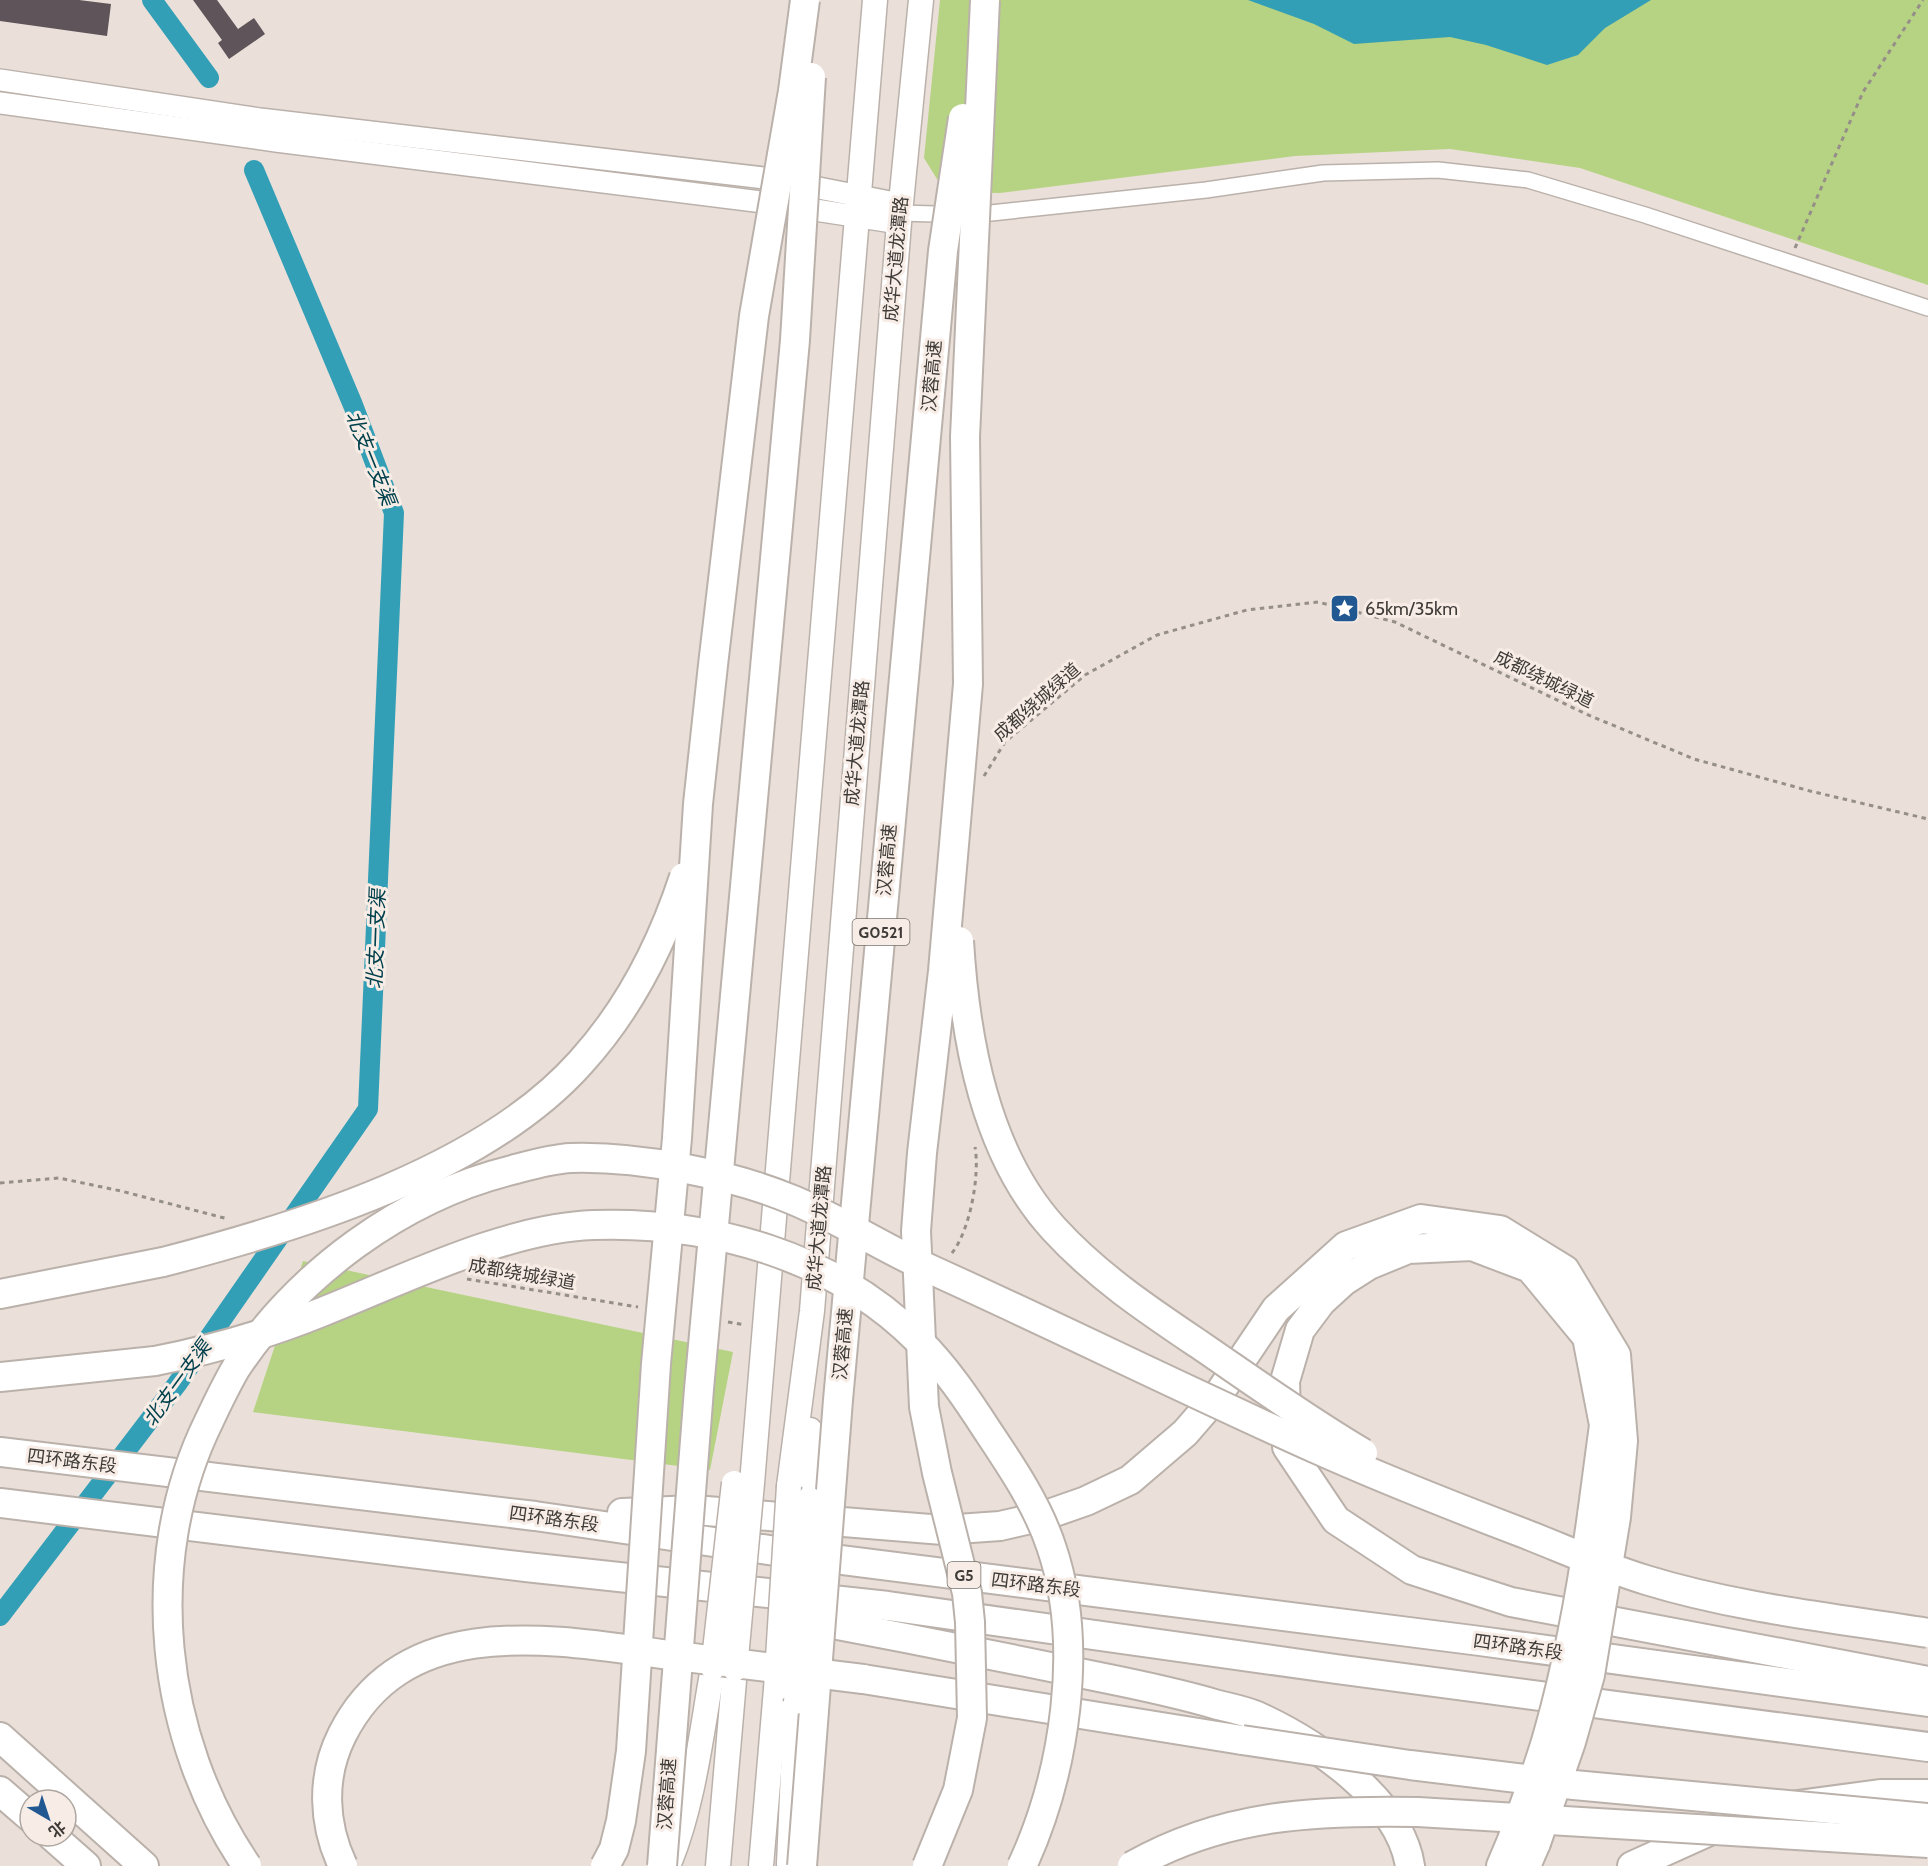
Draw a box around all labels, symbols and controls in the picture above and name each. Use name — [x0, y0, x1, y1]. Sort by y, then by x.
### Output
street label: 成华大道龙潭路 — [880, 195, 912, 323]
street label: 汉蓉高速 — [918, 339, 946, 413]
water label: 北支一支渠 — [341, 407, 402, 512]
place icon: 65km/35km — [1328, 593, 1360, 625]
place label: 65km/35km — [1365, 598, 1458, 620]
street label: 成都绕城绿道 — [1491, 645, 1597, 713]
street label: 成都绕城绿道 — [989, 658, 1085, 746]
street label: 成华大道龙潭路 — [841, 679, 873, 807]
street label: 汉蓉高速 — [873, 823, 901, 897]
water label: 北支一支渠 — [362, 886, 390, 989]
road number: G0521 — [852, 919, 910, 945]
street label: 成华大道龙潭路 — [803, 1164, 835, 1292]
street label: 成都绕城绿道 — [467, 1254, 577, 1294]
street label: 汉蓉高速 — [829, 1307, 857, 1381]
water label: 北支一支渠 — [138, 1333, 218, 1431]
street label: 四环路东段 — [26, 1445, 118, 1477]
street label: 四环路东段 — [508, 1502, 600, 1536]
road number: G5 — [948, 1562, 980, 1588]
street label: 四环路东段 — [990, 1569, 1082, 1601]
street label: 四环路东段 — [1472, 1630, 1564, 1664]
street label: 汉蓉高速 — [654, 1757, 680, 1831]
north arrow — [18, 1788, 78, 1848]
text: 北 — [45, 1817, 69, 1842]

